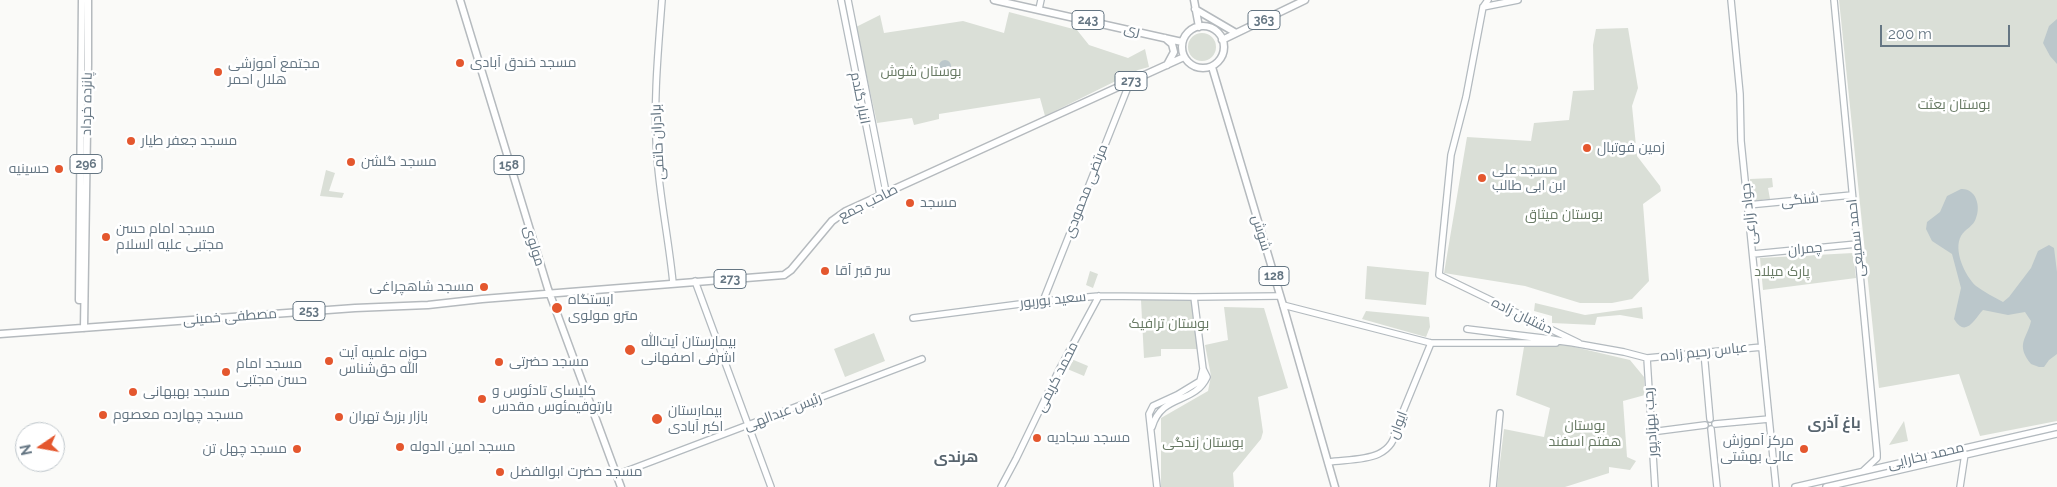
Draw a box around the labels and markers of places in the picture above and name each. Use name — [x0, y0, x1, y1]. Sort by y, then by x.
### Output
place label: مسجد خندق آبادی — [470, 55, 576, 71]
place label: مجتمع آموزشی هلال احمر — [228, 56, 320, 88]
marker: مسجد خندق آبادی — [454, 57, 466, 69]
marker: مجتمع آموزشی هلال احمر — [212, 66, 224, 78]
place label: مسجد جعفر طیار — [141, 133, 237, 149]
marker: مسجد جعفر طیار — [125, 135, 137, 147]
place label: زمین فوتبال — [1597, 140, 1665, 156]
marker: زمین فوتبال — [1581, 142, 1593, 154]
place label: مسجد گلشن — [361, 154, 437, 170]
marker: مسجد گلشن — [345, 156, 357, 168]
place label: حسینیه — [9, 161, 49, 177]
place label: مسجد علی ابن ابی طالب — [1492, 162, 1566, 194]
marker: حسینیه — [53, 163, 65, 175]
marker: مسجد علی ابن ابی طالب — [1476, 172, 1488, 184]
place label: مسجد — [920, 195, 957, 211]
marker: مسجد — [904, 197, 916, 209]
place label: مسجد امام حسن مجتبی علیه السلام — [116, 221, 224, 253]
marker: مسجد امام حسن مجتبی علیه السلام — [100, 231, 112, 243]
place label: سر قبر آقا — [835, 263, 891, 279]
marker: سر قبر آقا — [819, 265, 831, 277]
place label: مسجد شاهچراغی — [370, 279, 474, 295]
marker: مسجد شاهچراغی — [478, 281, 490, 293]
place label: ایستگاه مترو مولوی — [568, 292, 638, 324]
marker: ایستگاه مترو مولوی — [550, 301, 564, 315]
place label: بیمارستان آیت‌الله اشرفی اصفهانی — [641, 334, 736, 367]
marker: بیمارستان آیت‌الله اشرفی اصفهانی — [623, 343, 637, 357]
place label: حوزه علمیه آیت الله حق‌شناس — [339, 345, 427, 378]
place label: مسجد حضرتی — [509, 354, 589, 370]
marker: حوزه علمیه آیت الله حق‌شناس — [323, 355, 335, 367]
place label: مسجد امام حسن مجتبی — [236, 356, 307, 388]
marker: مسجد حضرتی — [493, 356, 505, 368]
marker: مسجد امام حسن مجتبی — [220, 366, 232, 378]
place label: کلیسای تادئوس و بارتوقیمئوس مقدس — [492, 383, 613, 416]
place label: مسجد بهبهانی — [143, 384, 230, 400]
marker: مسجد بهبهانی — [127, 386, 139, 398]
marker: کلیسای تادئوس و بارتوقیمئوس مقدس — [476, 393, 488, 405]
place label: بیمارستان اکبر آبادی — [668, 403, 723, 436]
place label: مسجد چهارده معصوم — [113, 407, 244, 423]
marker: مسجد چهارده معصوم — [97, 409, 109, 421]
place label: بازار بزرگ تهران — [349, 409, 428, 425]
marker: بازار بزرگ تهران — [333, 411, 345, 423]
marker: بیمارستان اکبر آبادی — [650, 412, 664, 426]
place label: مسجد سجادیه — [1047, 430, 1130, 446]
marker: مسجد سجادیه — [1031, 432, 1043, 444]
place label: مرکز آموزش عالی بهشتی — [1720, 433, 1794, 466]
place label: مسجد امین الدوله — [410, 439, 515, 455]
place label: مسجد چهل تن — [203, 441, 287, 457]
marker: مسجد امین الدوله — [394, 441, 406, 453]
marker: مسجد چهل تن — [291, 443, 303, 455]
marker: مرکز آموزش عالی بهشتی — [1798, 443, 1810, 455]
place label: مسجد حضرت ابوالفضل — [510, 464, 642, 480]
marker: مسجد حضرت ابوالفضل — [494, 466, 506, 478]

